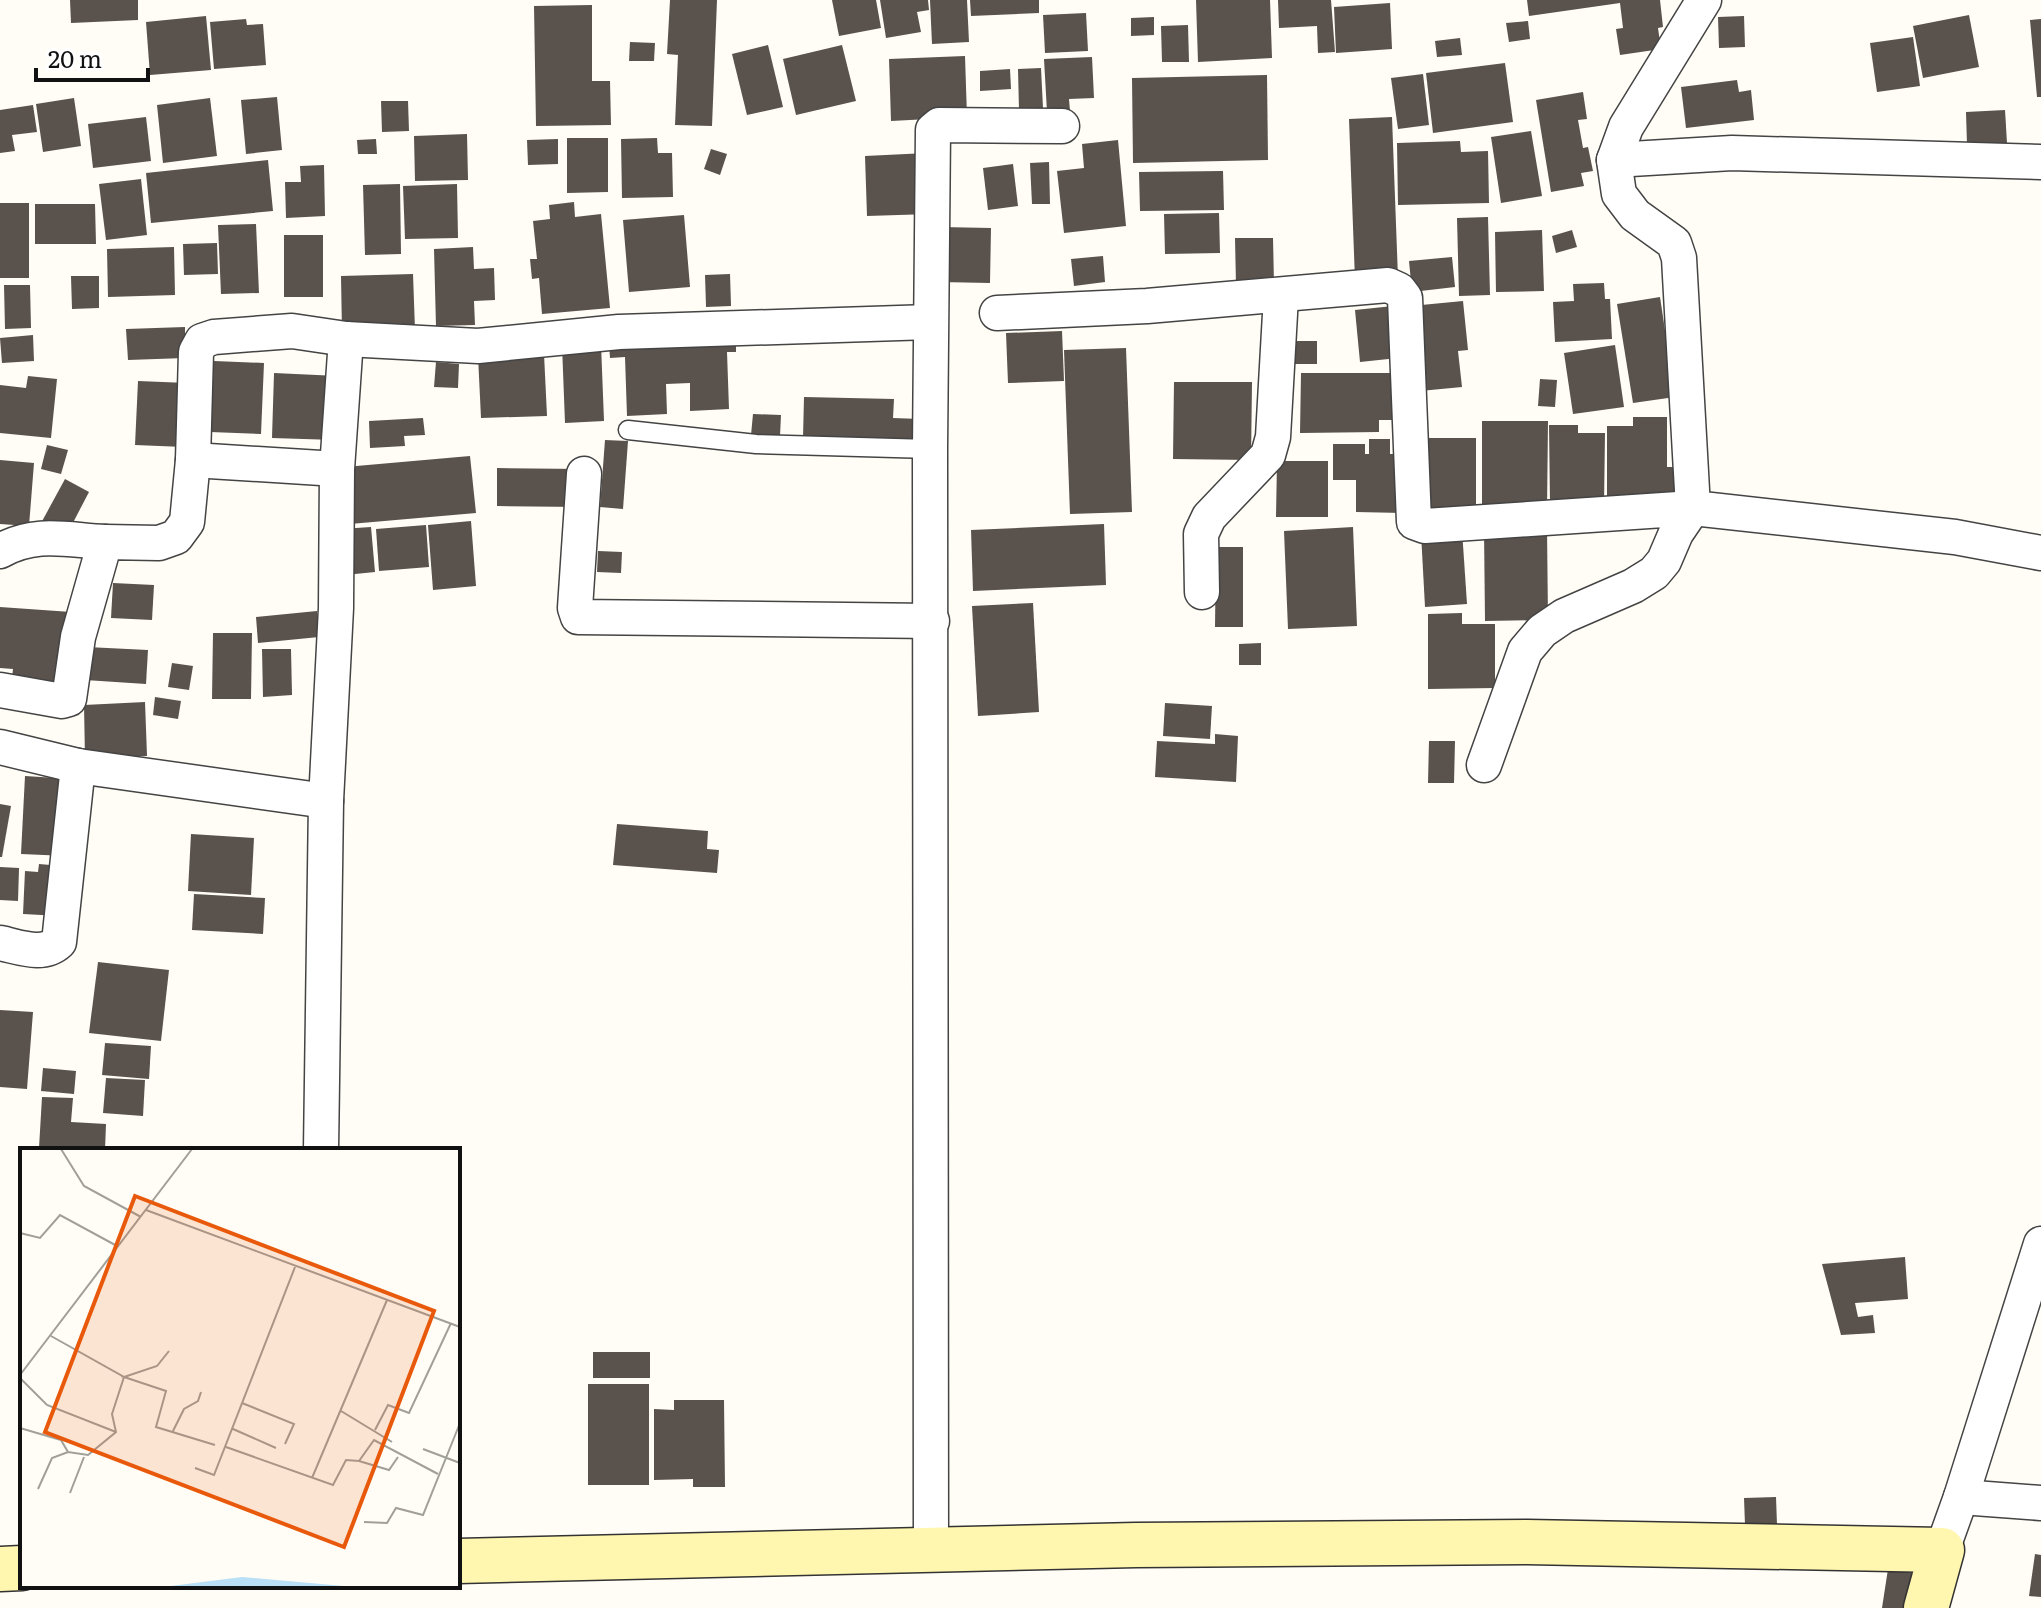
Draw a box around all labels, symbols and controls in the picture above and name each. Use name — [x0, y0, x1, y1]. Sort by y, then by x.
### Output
scale bar — [36, 32, 148, 82]
text: 20 m — [48, 40, 102, 75]
inset map — [20, 1148, 460, 1588]

